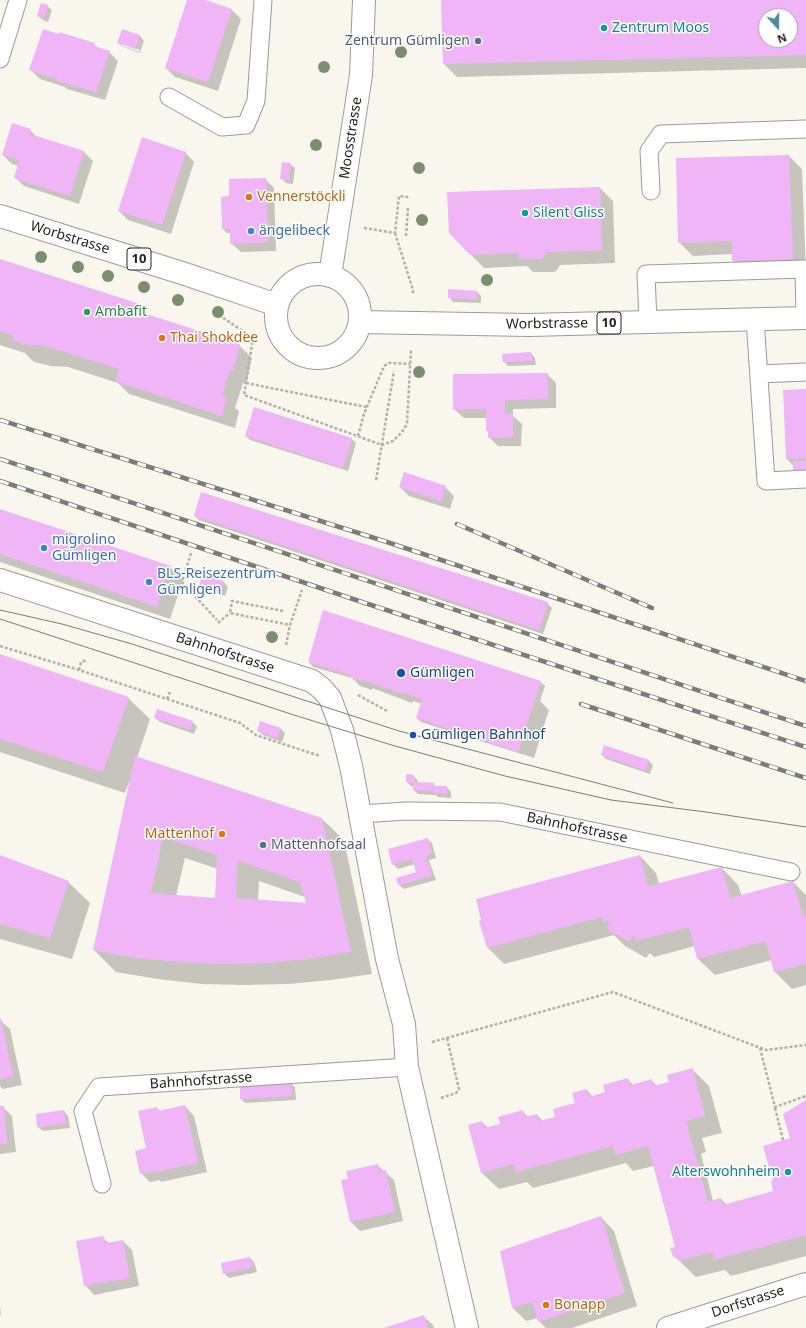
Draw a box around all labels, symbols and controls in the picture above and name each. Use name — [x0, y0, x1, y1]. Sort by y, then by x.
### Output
north arrow — [758, 8, 798, 48]
place label: Zentrum Moos — [612, 20, 709, 36]
marker: Zentrum Moos — [599, 23, 609, 33]
text: N — [775, 30, 789, 47]
place label: Zentrum Gümligen — [345, 33, 470, 49]
marker: Zentrum Gümligen — [473, 36, 483, 46]
street label: Moosstrasse — [336, 96, 366, 180]
place label: Vennerstöckli — [257, 189, 346, 205]
marker: Vennerstöckli — [244, 192, 254, 202]
place label: Silent Gliss — [533, 205, 604, 221]
marker: Silent Gliss — [520, 208, 530, 218]
street label: Worbstrasse — [28, 218, 112, 258]
place label: ängelibeck — [259, 223, 330, 239]
marker: ängelibeck — [246, 226, 256, 236]
road number: 10 — [127, 248, 151, 270]
place label: Ambafit — [95, 304, 147, 320]
marker: Ambafit — [82, 307, 92, 317]
road number: 10 — [597, 312, 621, 334]
street label: Worbstrasse — [506, 315, 588, 333]
place label: Thai Shokdee — [170, 330, 258, 346]
marker: Thai Shokdee — [157, 333, 167, 343]
place label: migrolino Gümligen — [52, 532, 116, 564]
marker: migrolino Gümligen — [39, 543, 49, 553]
place label: BLS-Reisezentrum Gümligen — [157, 566, 276, 598]
marker: BLS-Reisezentrum Gümligen — [144, 577, 154, 587]
street label: Bahnhofstrasse — [174, 629, 276, 677]
place label: Gümligen — [410, 665, 474, 681]
marker: Gümligen — [395, 667, 407, 679]
place label: Gümligen Bahnhof — [421, 727, 545, 743]
marker: Gümligen Bahnhof — [408, 730, 418, 740]
street label: Bahnhofstrasse — [525, 809, 629, 847]
place label: Mattenhof — [145, 826, 214, 842]
marker: Mattenhof — [217, 829, 227, 839]
place label: Mattenhofsaal — [271, 837, 366, 853]
marker: Mattenhofsaal — [258, 840, 268, 850]
street label: Bahnhofstrasse — [149, 1069, 253, 1093]
place label: Alterswohnheim — [672, 1164, 780, 1180]
marker: Alterswohnheim — [783, 1167, 793, 1177]
street label: Dorfstrasse — [709, 1282, 787, 1322]
place label: Bonapp — [554, 1297, 605, 1313]
marker: Bonapp — [541, 1300, 551, 1310]

